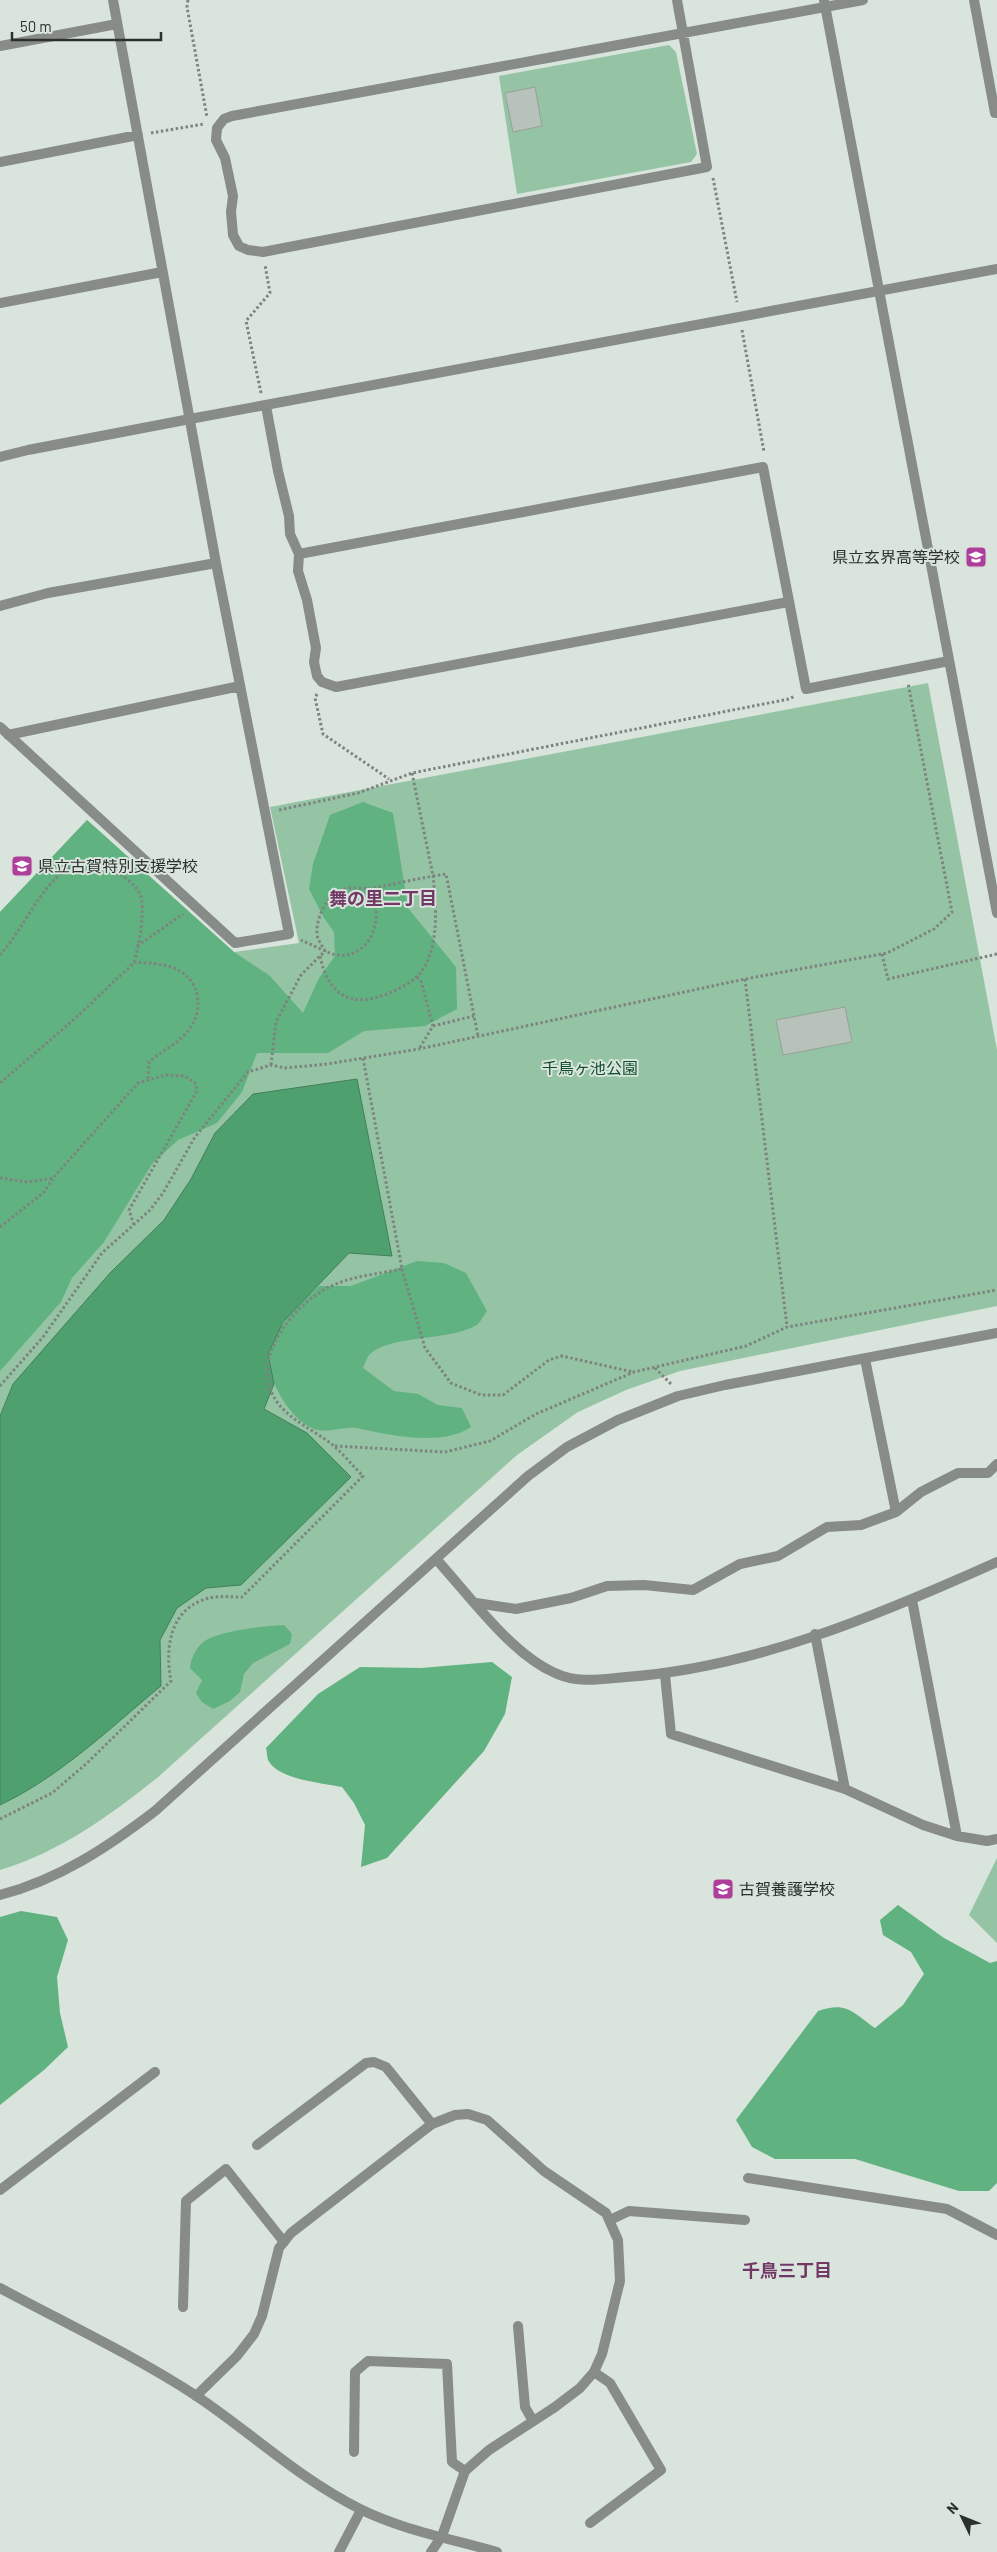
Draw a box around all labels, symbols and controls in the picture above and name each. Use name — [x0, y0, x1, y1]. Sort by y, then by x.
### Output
scale bar — [12, 10, 161, 42]
text: 50 m — [20, 17, 52, 35]
school or university icon: 県立玄界高等学校 — [964, 545, 988, 569]
place label: 県立玄界高等学校 — [832, 547, 960, 566]
school or university icon: 県立古賀特別支援学校 — [10, 854, 34, 878]
place label: 県立古賀特別支援学校 — [38, 856, 198, 875]
district label: 舞の里二丁目 — [329, 887, 437, 909]
park label: 千鳥ヶ池公園 — [542, 1058, 638, 1077]
school or university icon: 古賀養護学校 — [711, 1877, 735, 1901]
place label: 古賀養護学校 — [739, 1879, 835, 1898]
district label: 千鳥三丁目 — [742, 2259, 832, 2281]
north arrow — [937, 2492, 987, 2542]
text: N — [943, 2499, 962, 2517]

